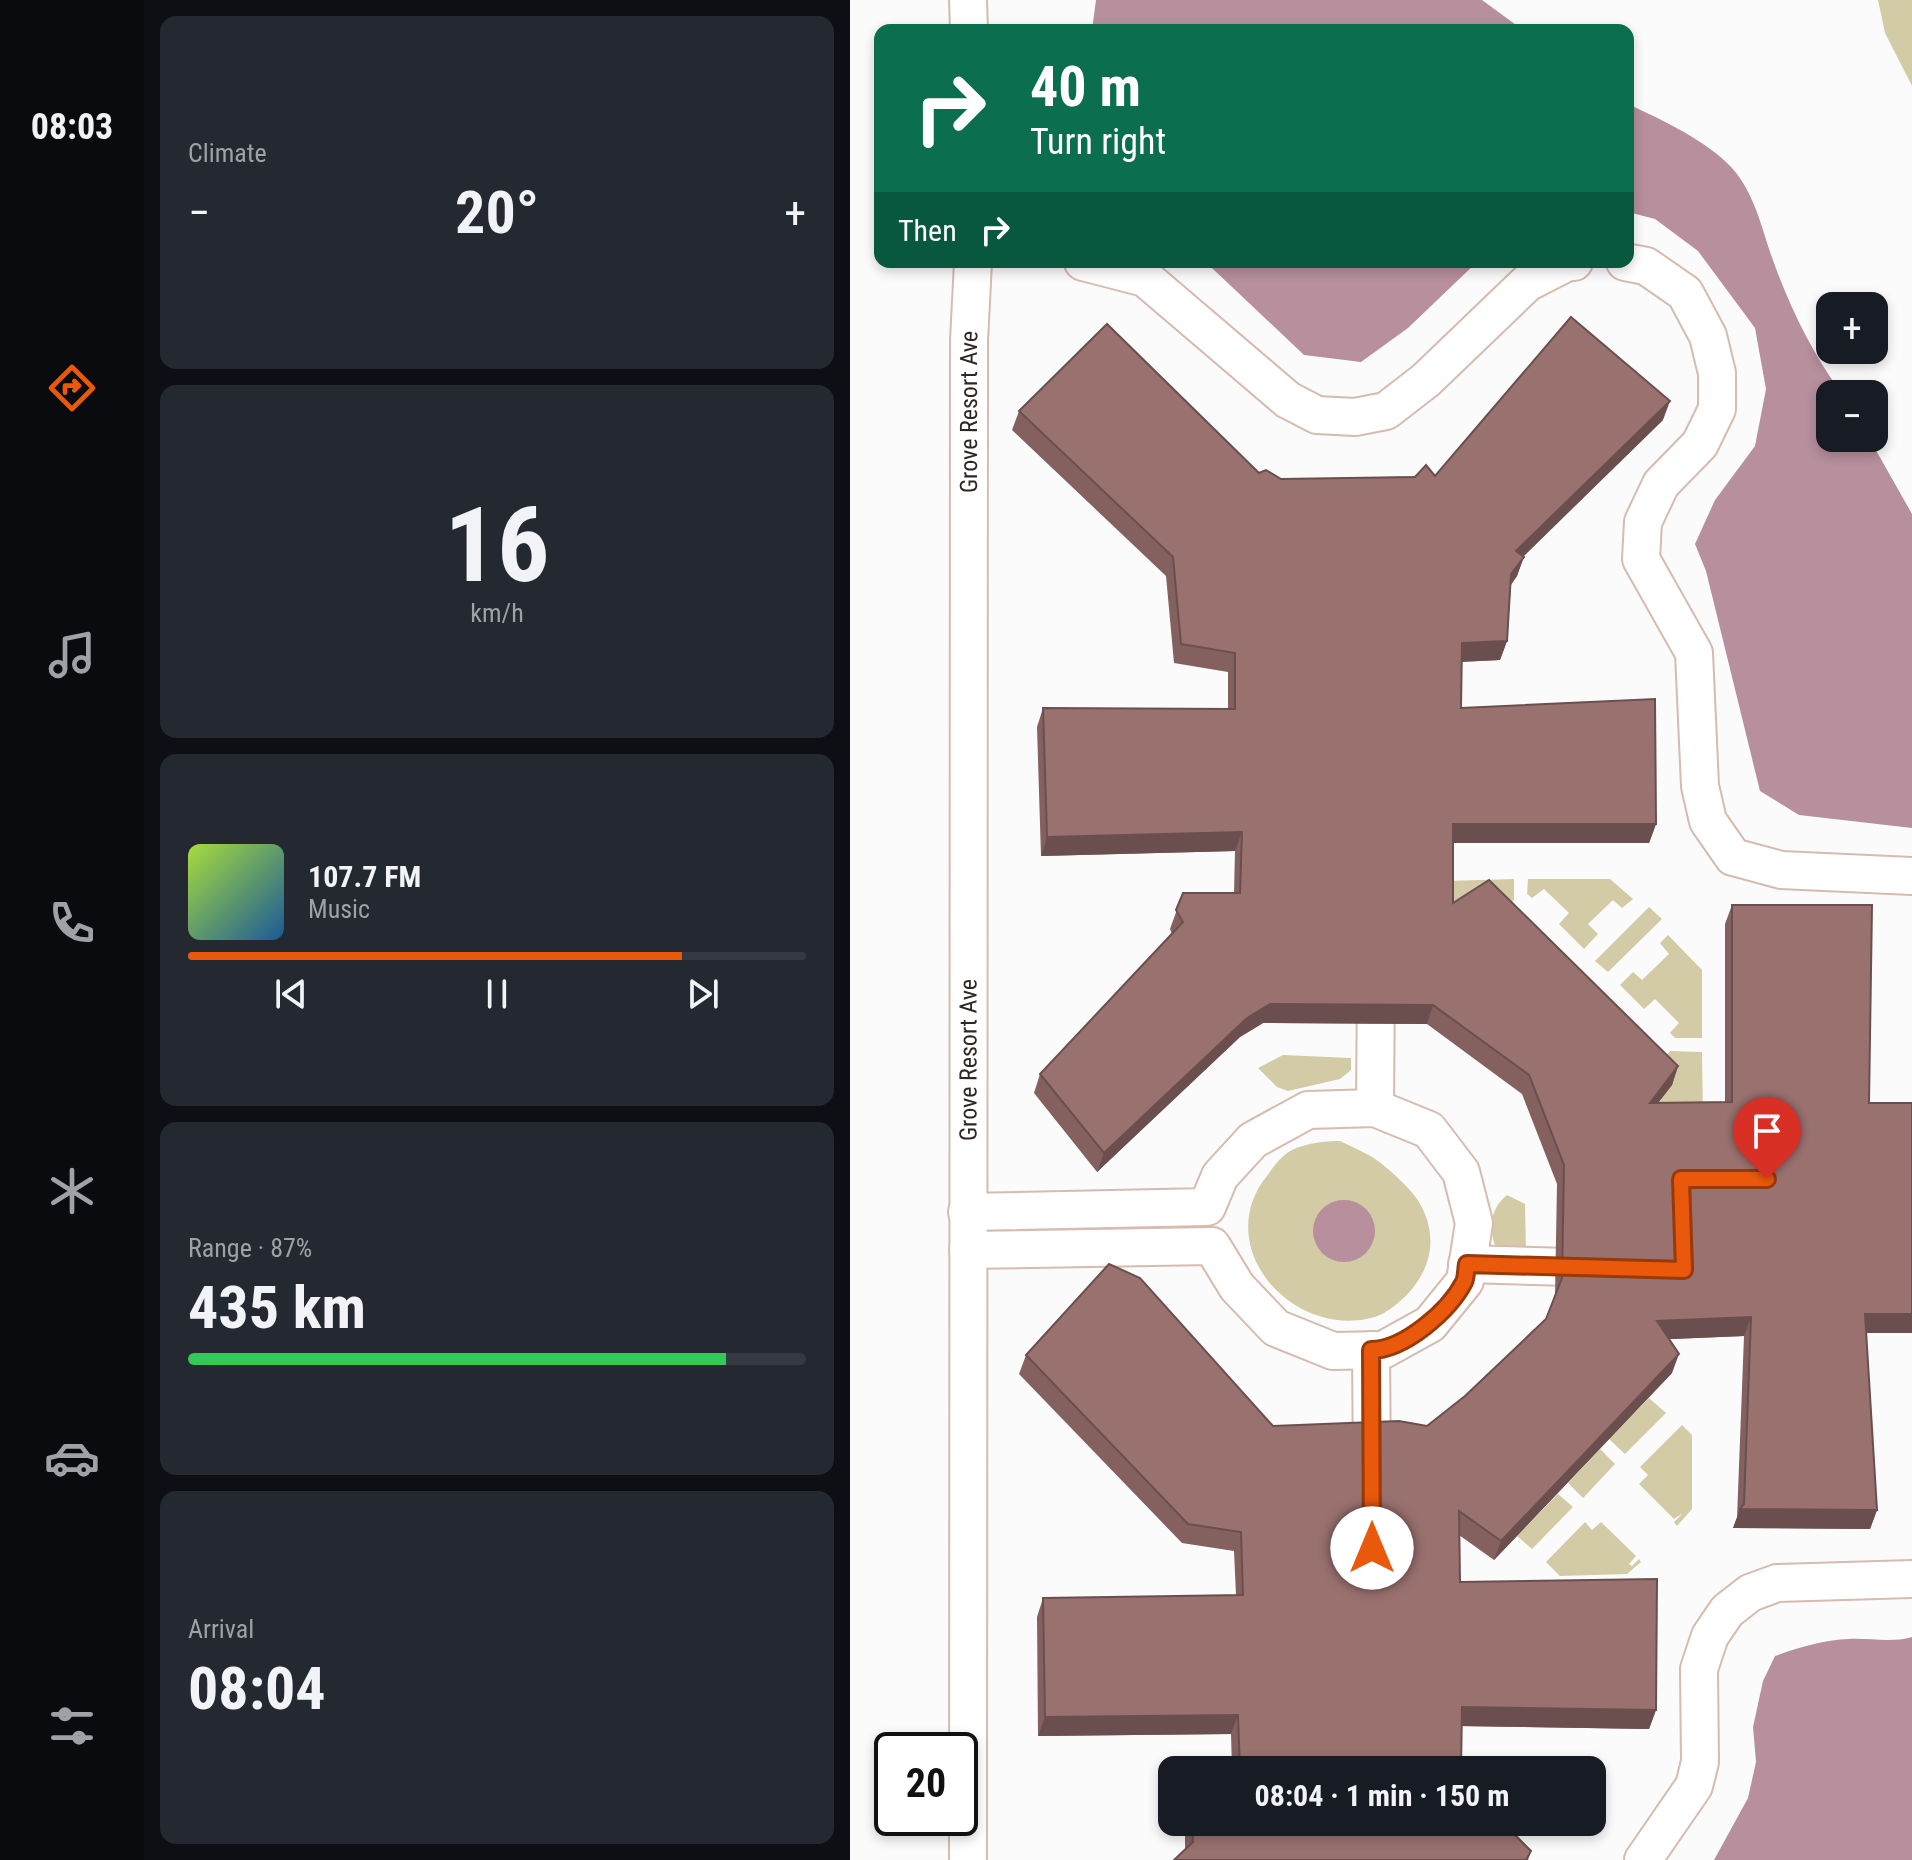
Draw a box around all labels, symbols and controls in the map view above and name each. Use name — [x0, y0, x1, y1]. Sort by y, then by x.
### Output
text: 40 m — [1030, 54, 1141, 120]
icon: right — [898, 56, 1002, 160]
text: 08:03 — [31, 106, 113, 148]
text: Turn right — [1030, 121, 1166, 163]
text: Climate — [188, 138, 267, 168]
text: 20° — [455, 177, 539, 248]
text: − — [188, 187, 210, 239]
text: + — [784, 187, 806, 239]
icon: right — [973, 208, 1017, 252]
text: Then — [898, 213, 957, 248]
map controls — [1816, 292, 1888, 452]
button: + — [1816, 292, 1888, 364]
street label: Grove Resort Ave — [955, 330, 983, 493]
icon: directions — [44, 360, 100, 416]
button: − — [1816, 380, 1888, 452]
text: 16 — [444, 485, 550, 606]
text: km/h — [470, 598, 524, 628]
icon: music — [44, 627, 100, 683]
text: 107.7 FM — [308, 859, 421, 894]
text: Music — [308, 894, 370, 924]
icon: phone — [44, 895, 100, 951]
icon: previous — [269, 972, 313, 1016]
icon: pause — [475, 972, 519, 1016]
icon: next — [681, 972, 725, 1016]
street label: Grove Resort Ave — [954, 979, 983, 1141]
pin — [1733, 1097, 1801, 1179]
icon: arrive — [1745, 1109, 1789, 1153]
icon: climate — [44, 1163, 100, 1219]
text: Range · 87% — [188, 1233, 312, 1263]
text: 435 km — [188, 1272, 366, 1343]
icon: car — [44, 1430, 100, 1486]
position arrow — [1330, 1506, 1414, 1590]
text: Arrival — [188, 1614, 254, 1644]
text: 08:04 — [188, 1653, 326, 1724]
icon: filters — [44, 1698, 100, 1754]
speed limit sign: 20 — [874, 1732, 978, 1836]
text: 08:04 · 1 min · 150 m — [1255, 1778, 1509, 1813]

